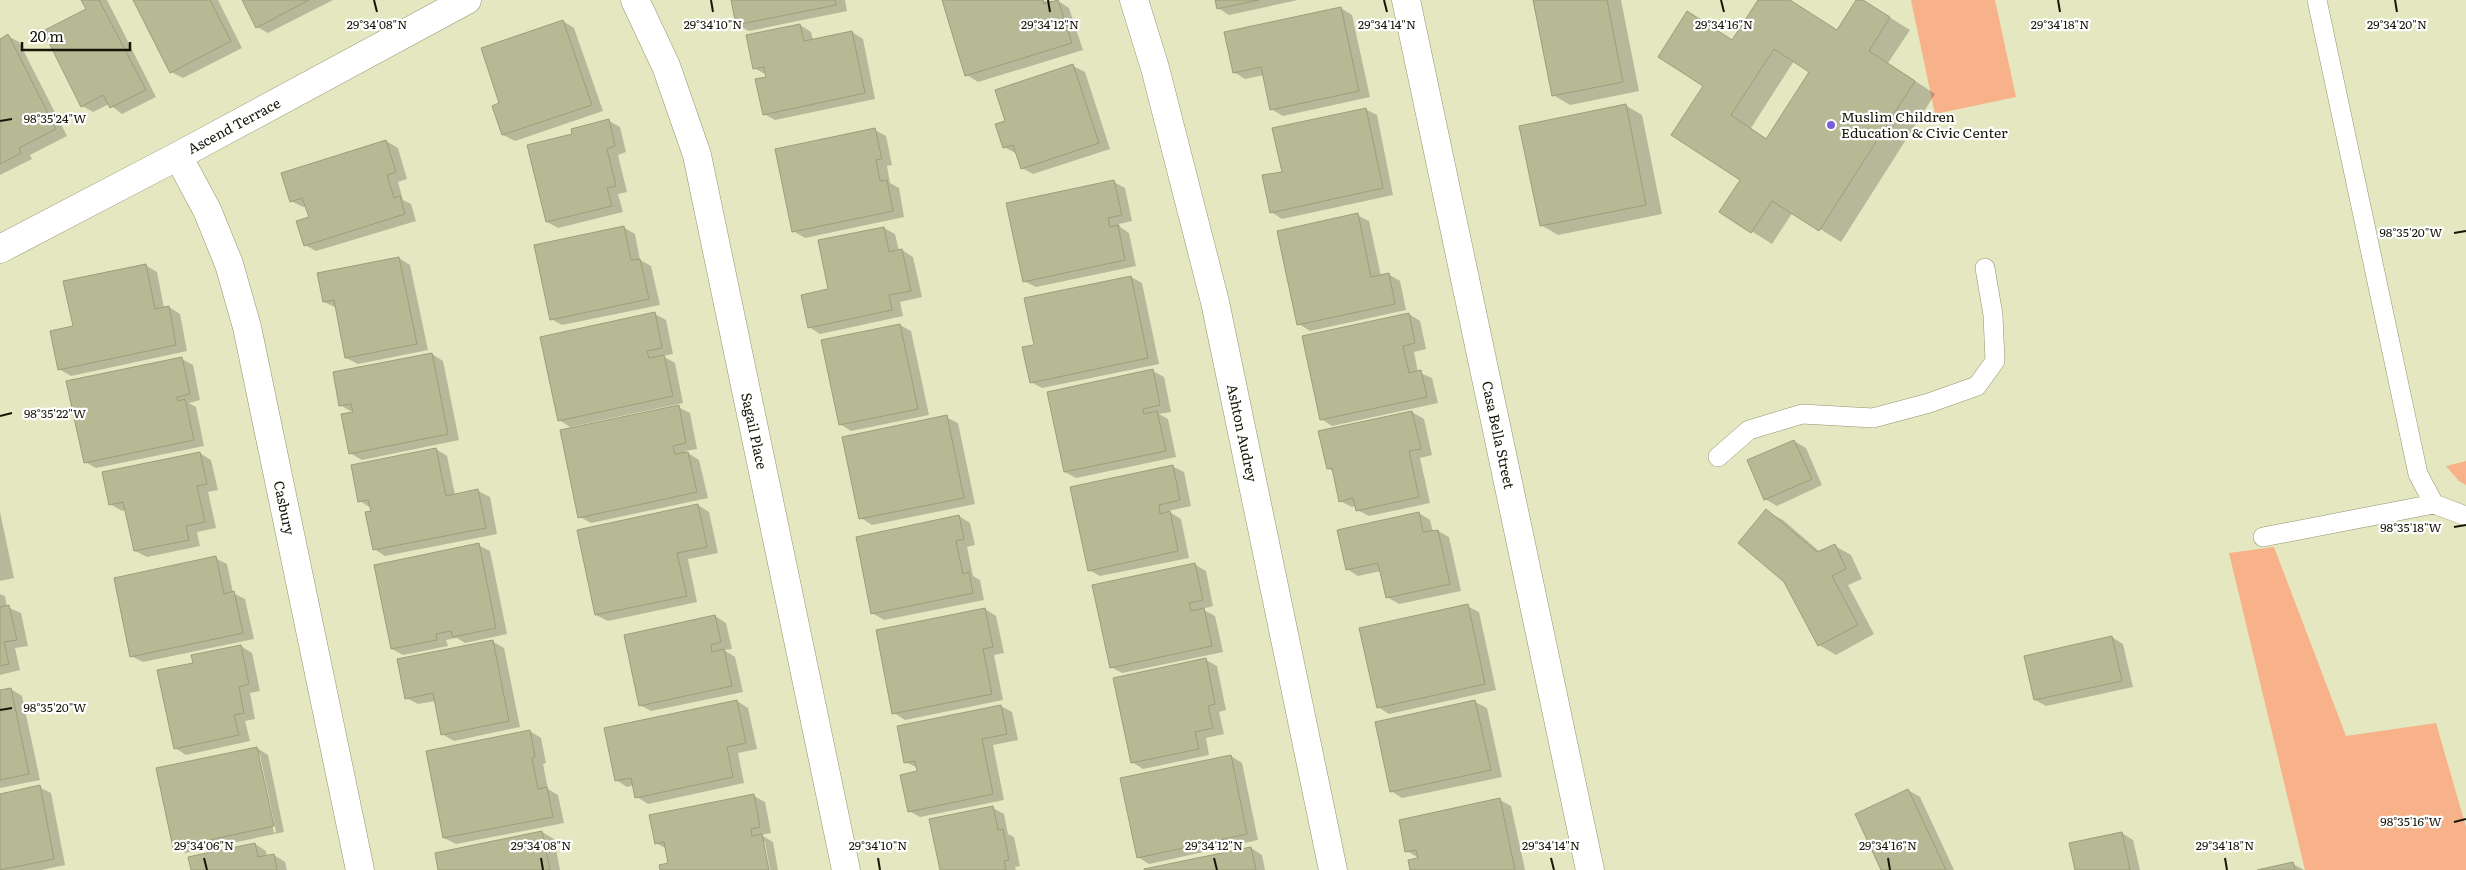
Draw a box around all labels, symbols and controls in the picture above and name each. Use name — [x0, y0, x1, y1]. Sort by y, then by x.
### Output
text: 29°34'08"N — [347, 15, 407, 33]
text: 29°34'10"N — [684, 15, 742, 33]
text: 29°34'12"N — [1021, 15, 1079, 33]
text: 29°34'14"N — [1358, 15, 1416, 33]
text: 29°34'16"N — [1695, 15, 1753, 33]
text: 29°34'18"N — [2031, 15, 2089, 33]
text: 29°34'20"N — [2367, 15, 2427, 33]
scale bar — [22, 20, 130, 52]
text: 20 m — [30, 24, 64, 47]
street label: Ascend Terrace — [184, 92, 284, 158]
place label: Muslim Children Education & Civic Center — [1841, 106, 2008, 142]
text: 98°35'24"W — [24, 109, 86, 127]
marker: Muslim Children Education & Civic Center — [1825, 119, 1837, 131]
text: 98°35'20"W — [2380, 223, 2442, 241]
street label: Casa Bella Street — [1478, 379, 1520, 491]
street label: Ashton Audrey — [1223, 382, 1263, 485]
street label: Sagail Place — [737, 391, 773, 471]
text: 98°35'22"W — [24, 404, 86, 422]
street label: Casbury — [269, 479, 301, 538]
text: 98°35'18"W — [2380, 518, 2442, 536]
text: 98°35'20"W — [24, 698, 86, 716]
text: 98°35'16"W — [2380, 812, 2442, 830]
text: 29°34'06"N — [174, 836, 234, 854]
text: 29°34'08"N — [511, 836, 571, 854]
text: 29°34'10"N — [849, 836, 907, 854]
text: 29°34'12"N — [1185, 836, 1243, 854]
text: 29°34'14"N — [1522, 836, 1580, 854]
text: 29°34'16"N — [1859, 836, 1917, 854]
text: 29°34'18"N — [2196, 836, 2254, 854]

